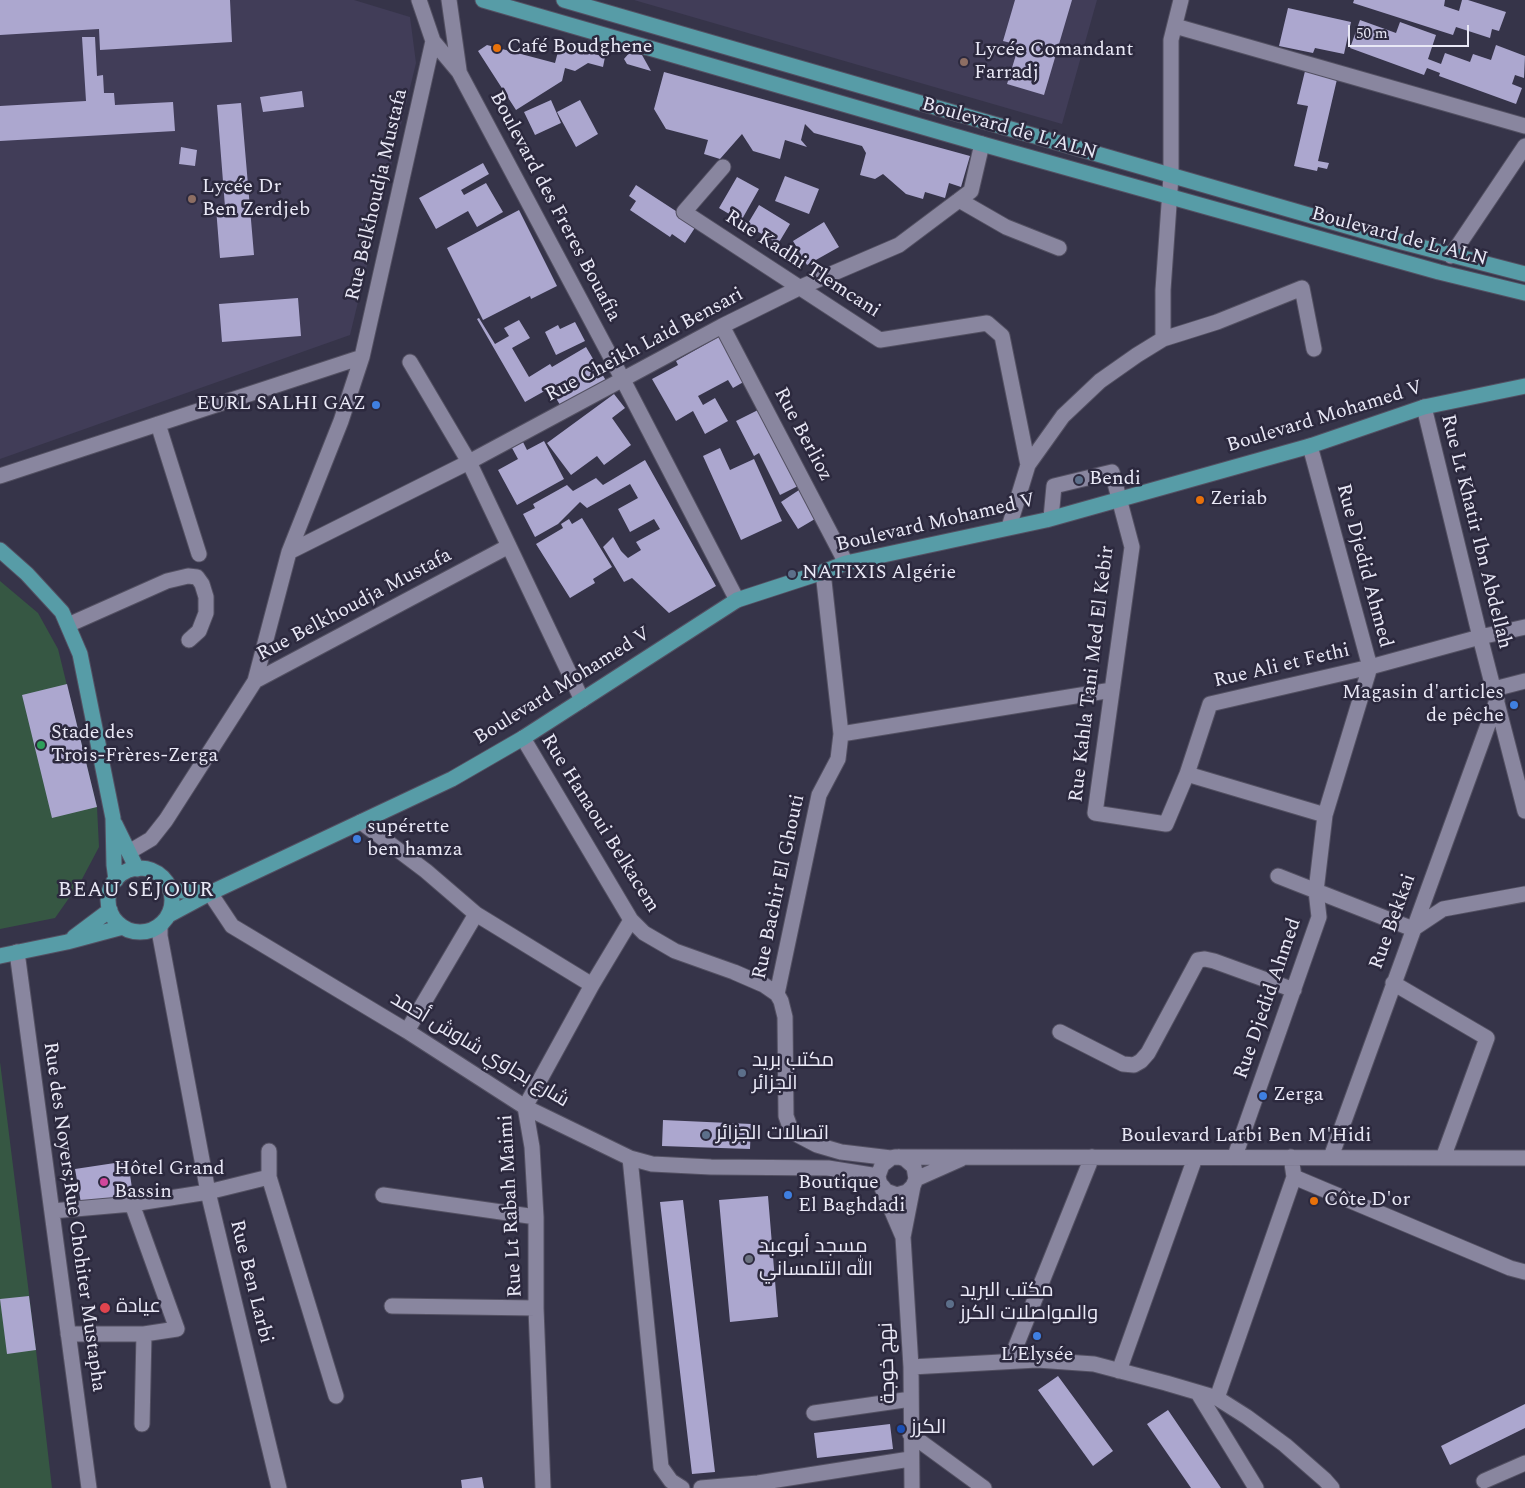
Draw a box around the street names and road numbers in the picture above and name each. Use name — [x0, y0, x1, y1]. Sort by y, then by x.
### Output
street label: Rue Belkhoudja Mustafa — [342, 87, 414, 303]
street label: Boulevard des Freres Bouafia — [483, 88, 625, 326]
street label: Boulevard de L'ALN — [919, 93, 1099, 167]
street label: Boulevard de L'ALN — [1308, 203, 1490, 273]
street label: Rue Kadhi Tlemcani — [720, 206, 884, 324]
street label: Rue Cheikh Laid Bensari — [542, 284, 748, 408]
street label: Boulevard Mohamed V — [1224, 377, 1426, 459]
street label: Rue Berlioz — [767, 384, 837, 486]
street label: Rue Lt Khatir Ibn Abdellah — [1434, 412, 1516, 652]
street label: Rue Djedid Ahmed — [1330, 481, 1396, 651]
street label: Boulevard Mohamed V — [834, 489, 1038, 559]
street label: Rue Belkhoudja Mustafa — [254, 544, 456, 668]
street label: Rue Kahla Tani Med El Kebir — [1065, 544, 1121, 804]
street label: Boulevard Mohamed V — [470, 623, 656, 751]
street label: Rue Ali et Fethi — [1212, 640, 1352, 694]
street label: Rue Hanaoui Belkacem — [534, 730, 664, 918]
street label: Rue Bachir El Ghouti — [749, 792, 811, 982]
street label: Rue Bekkai — [1366, 871, 1422, 973]
street label: Rue Djedid Ahmed — [1230, 915, 1308, 1083]
street label: شارع بجاوي شاوش أحمد — [385, 988, 573, 1114]
street label: Rue des Noyers;Rue Chohiter Mustapha — [37, 1040, 109, 1394]
street label: Rue Lt Rabah Maimi — [495, 1114, 529, 1298]
street label: Boulevard Larbi Ben M'Hidi — [1120, 1125, 1372, 1149]
street label: Rue Ben Larbi — [223, 1218, 277, 1346]
street label: نهج خوجة — [876, 1322, 902, 1404]

